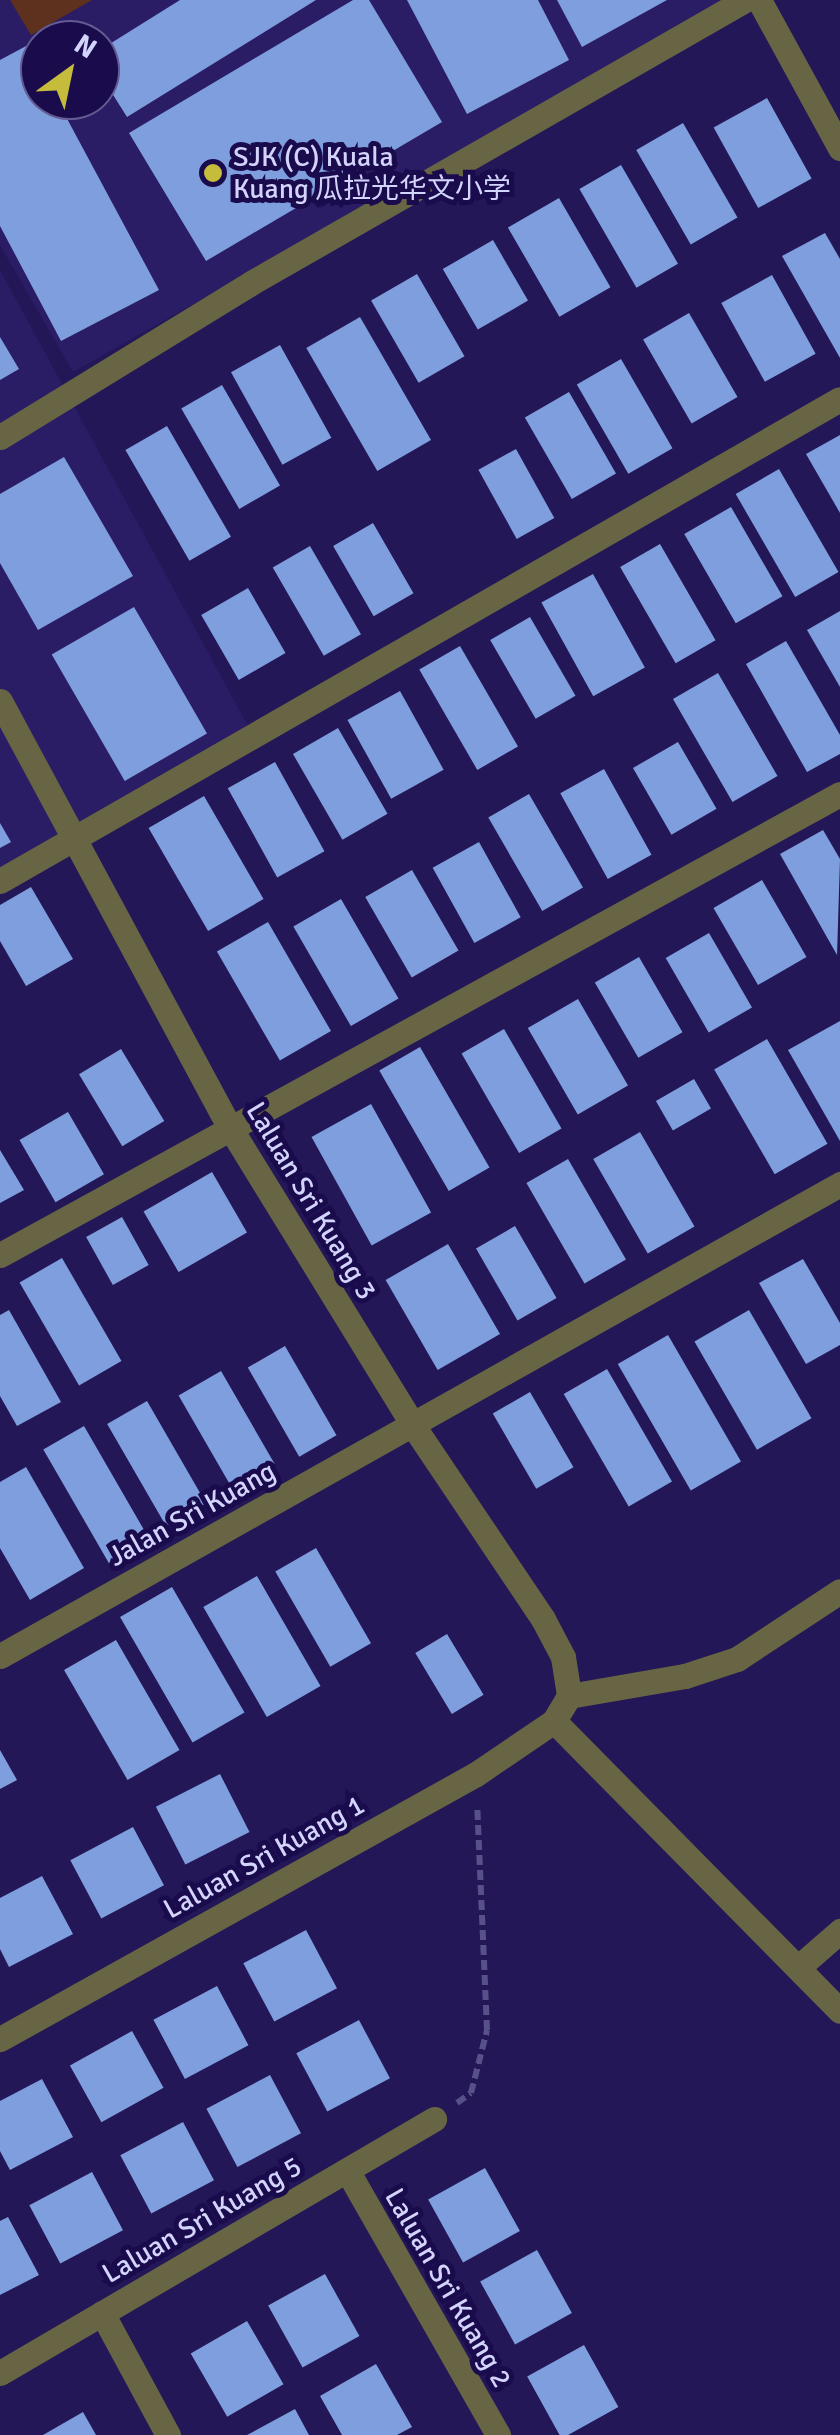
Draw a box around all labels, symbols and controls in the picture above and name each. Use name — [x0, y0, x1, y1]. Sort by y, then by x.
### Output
north arrow — [20, 20, 120, 120]
text: N — [68, 27, 103, 66]
place label: SJK (C) Kuala Kuang 瓜拉光华文小学 — [233, 140, 511, 206]
marker: SJK (C) Kuala Kuang 瓜拉光华文小学 — [202, 162, 224, 184]
street label: Laluan Sri Kuang 3 — [239, 1096, 383, 1306]
street label: Jalan Sri Kuang — [103, 1454, 281, 1574]
street label: Laluan Sri Kuang 1 — [158, 1788, 370, 1926]
street label: Laluan Sri Kuang 5 — [96, 2149, 308, 2291]
street label: Laluan Sri Kuang 2 — [377, 2182, 519, 2394]

